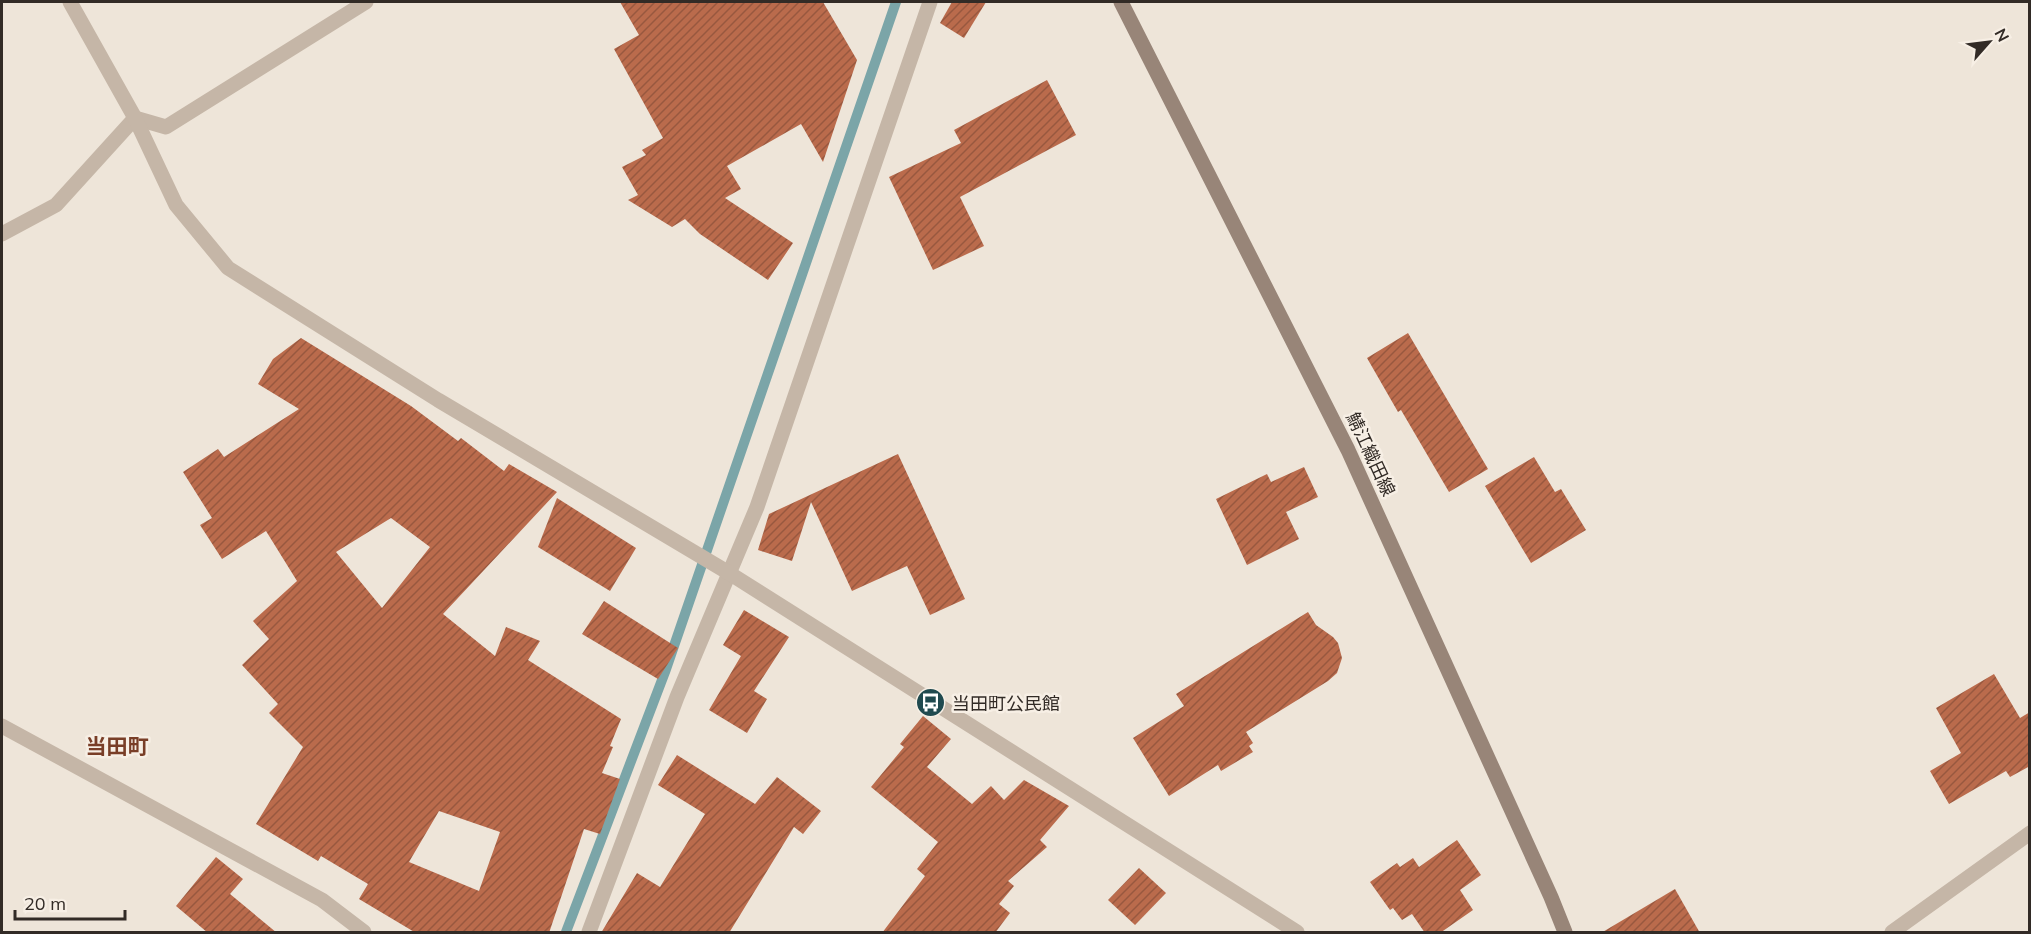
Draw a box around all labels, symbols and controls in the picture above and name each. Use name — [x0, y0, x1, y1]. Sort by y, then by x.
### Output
north arrow — [1959, 12, 2019, 72]
text: N — [1991, 25, 2014, 45]
street label: 鯖江織田線 — [1342, 408, 1400, 500]
bus stop icon: 当田町公民館 — [915, 687, 947, 719]
place label: 当田町公民館 — [952, 692, 1060, 715]
district label: 当田町 — [86, 733, 149, 759]
scale bar — [15, 883, 124, 921]
text: 20 m — [24, 892, 66, 915]

